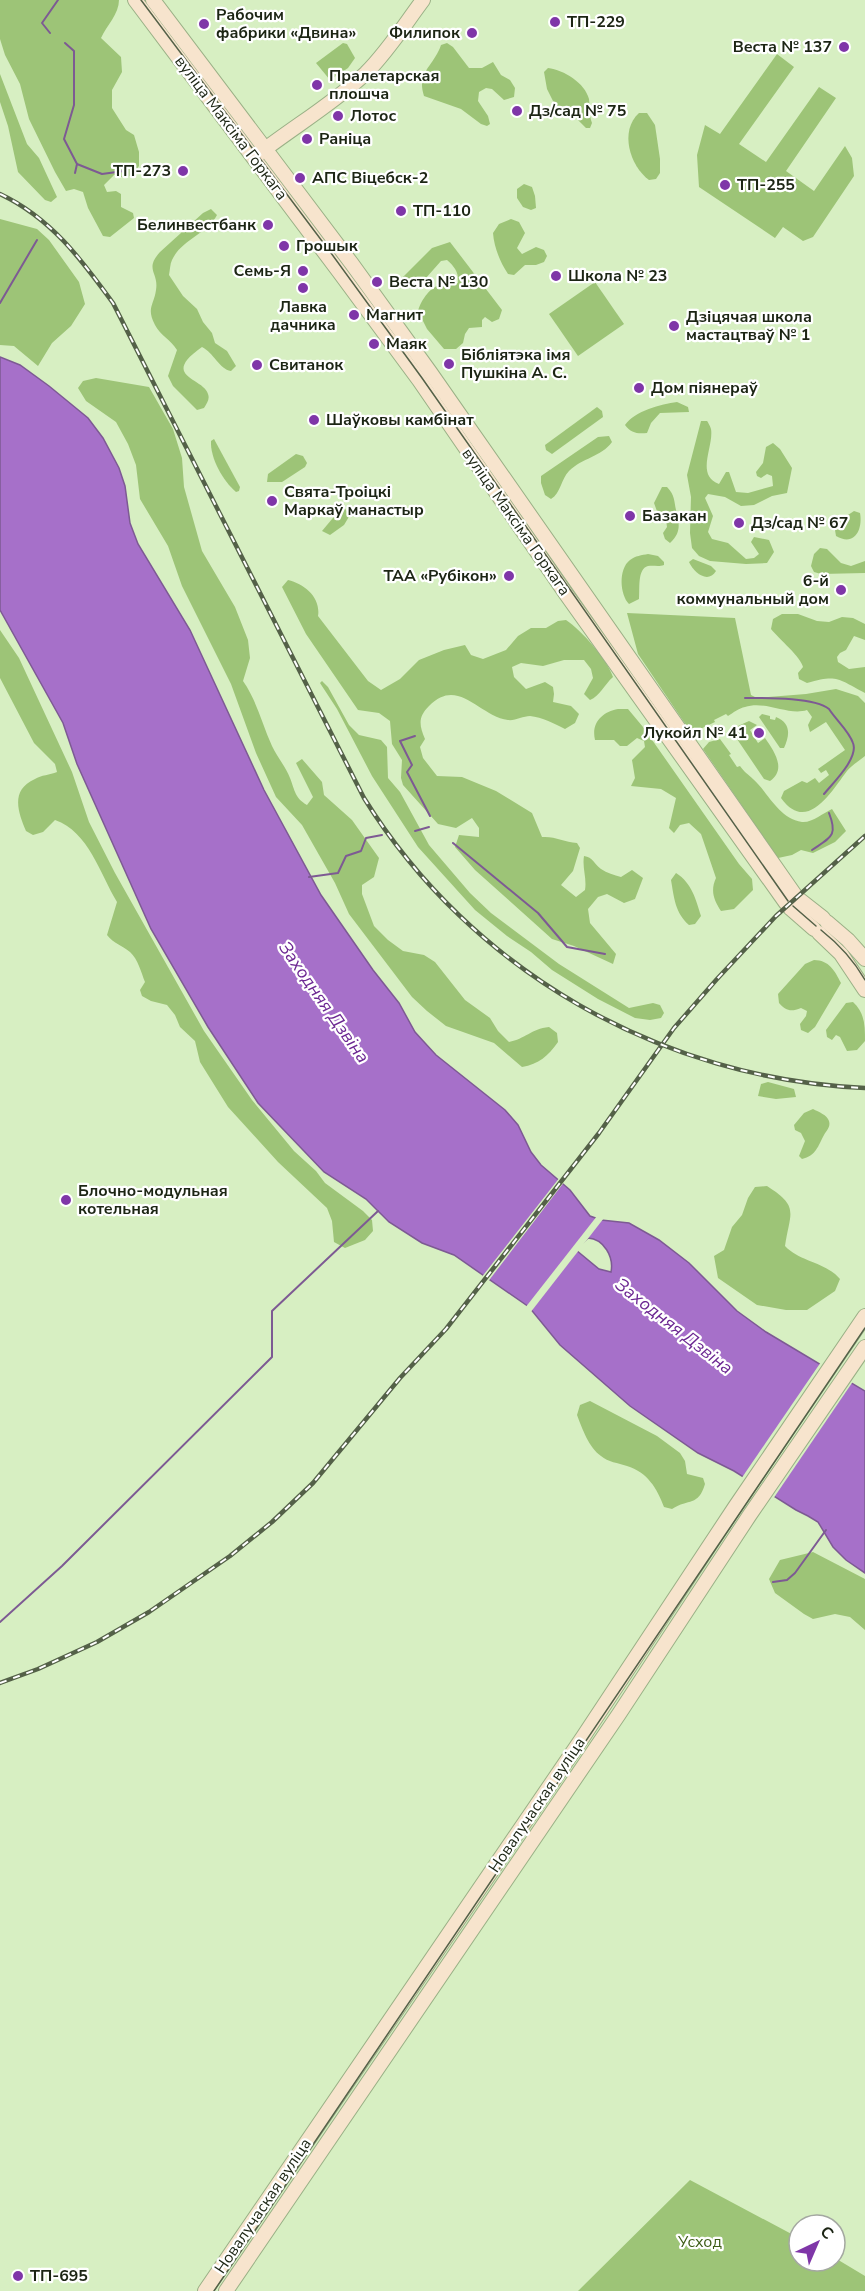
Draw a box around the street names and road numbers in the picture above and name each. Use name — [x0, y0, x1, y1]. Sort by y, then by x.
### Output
street label: вуліца Максіма Горкага — [169, 51, 293, 205]
street label: вуліца Максіма Горкага — [457, 444, 575, 600]
street label: Новалучаская вуліца — [483, 1733, 591, 1877]
street label: Новалучаская вуліца — [209, 2134, 317, 2278]

